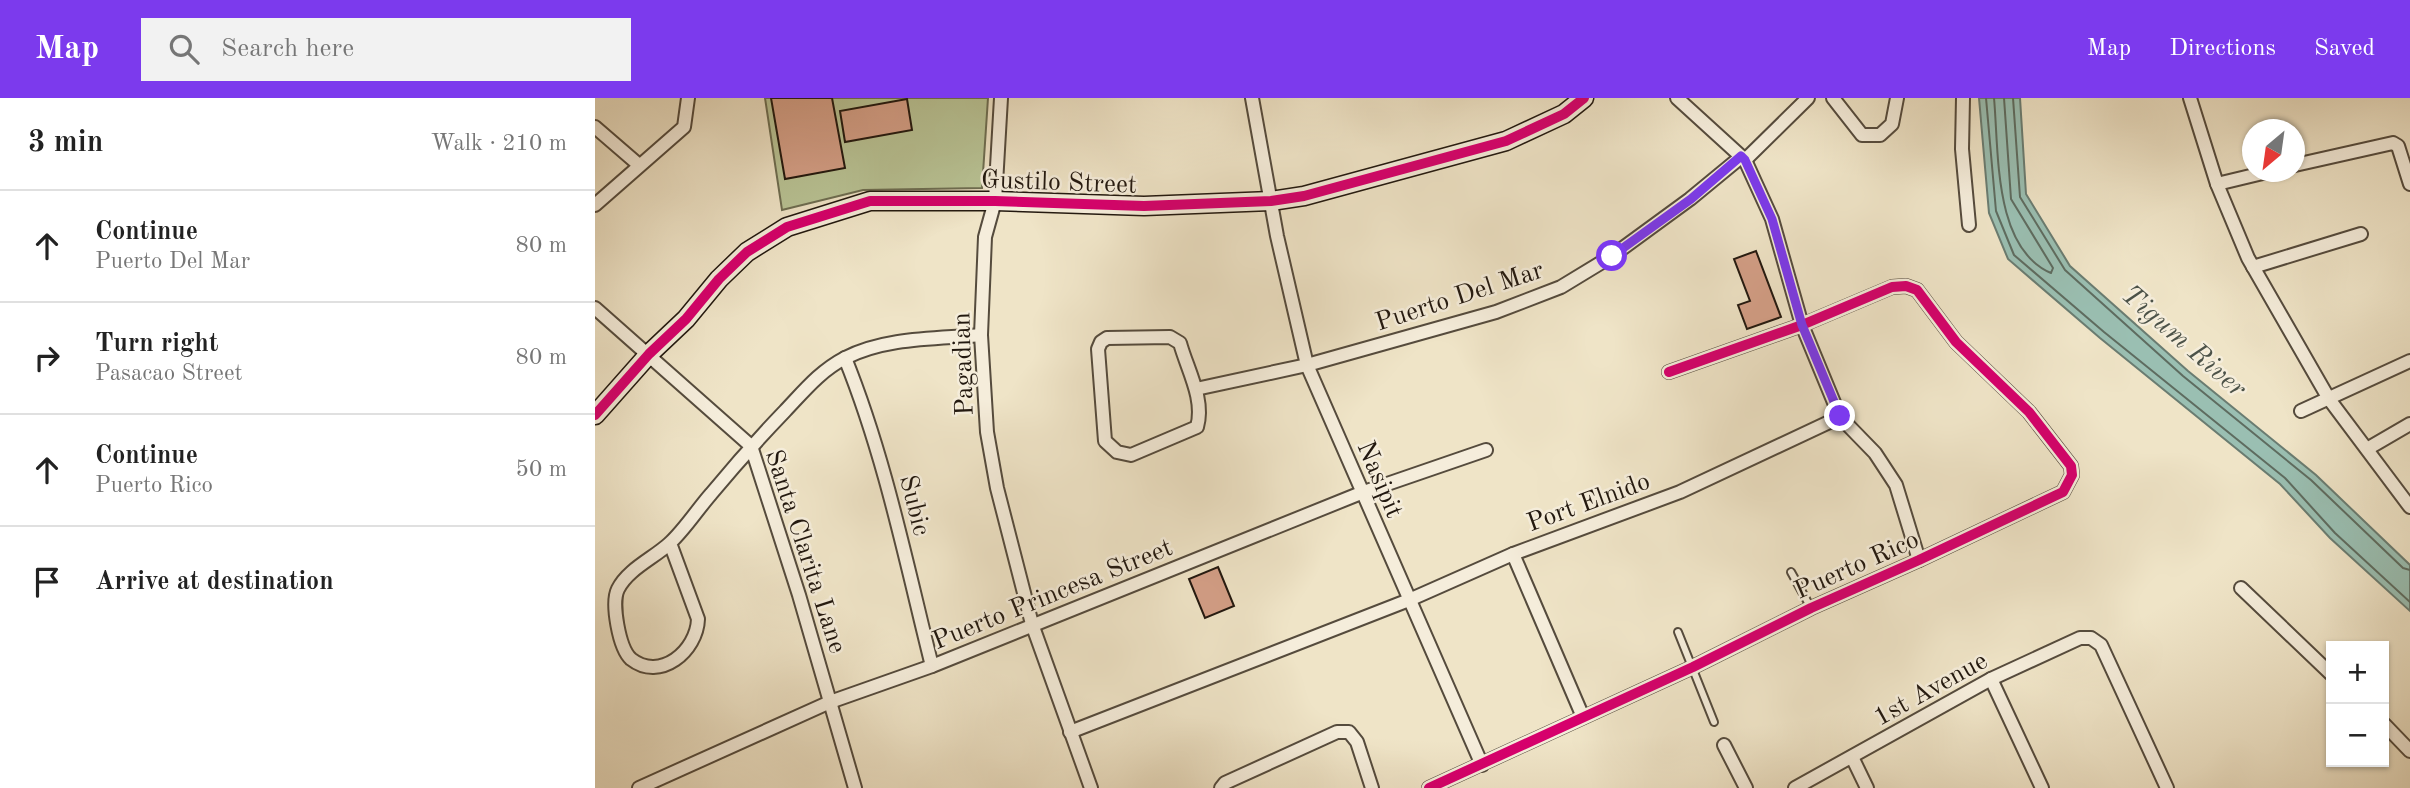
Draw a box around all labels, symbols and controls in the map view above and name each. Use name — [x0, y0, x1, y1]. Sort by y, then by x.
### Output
search box — [141, 18, 631, 81]
icon: search — [165, 30, 203, 68]
text: Map — [35, 33, 99, 66]
text: Search here — [221, 36, 354, 62]
text: Map — [2087, 37, 2131, 61]
text: Directions — [2169, 37, 2276, 61]
text: Saved — [2314, 37, 2375, 61]
north arrow — [2242, 119, 2305, 182]
text: 3 min — [28, 128, 103, 158]
text: Walk · 210 m — [431, 132, 567, 155]
street label: Gustilo Street — [980, 167, 1137, 199]
text: Continue — [95, 219, 198, 245]
icon: ahead — [28, 227, 66, 265]
text: 80 m — [516, 234, 567, 257]
route start — [1596, 240, 1627, 271]
text: Puerto Del Mar — [95, 250, 250, 273]
street label: Puerto Del Mar — [1372, 257, 1547, 336]
water label: Tigum River — [2115, 281, 2251, 404]
street label: Pagadian — [949, 312, 979, 416]
text: Turn right — [95, 331, 218, 357]
icon: right — [28, 339, 66, 377]
text: 80 m — [516, 346, 567, 369]
text: Pasacao Street — [95, 362, 243, 385]
route end — [1824, 400, 1855, 431]
street label: Nasipit — [1351, 438, 1407, 522]
text: Continue — [95, 443, 198, 469]
street label: Santa Clarita Lane — [760, 446, 850, 657]
icon: ahead — [28, 451, 66, 489]
text: 50 m — [516, 458, 567, 481]
street label: Port Elnido — [1524, 469, 1654, 537]
street label: Subic — [894, 472, 934, 539]
text: Puerto Rico — [95, 474, 213, 497]
street label: Puerto Rico — [1791, 527, 1923, 605]
street label: Puerto Princesa Street — [929, 535, 1177, 655]
icon: arrive — [28, 563, 66, 601]
text: Arrive at destination — [95, 569, 334, 595]
map controls — [2326, 641, 2389, 767]
button: + — [2326, 641, 2389, 704]
street label: 1st Avenue — [1870, 648, 1992, 731]
button: − — [2326, 704, 2389, 767]

